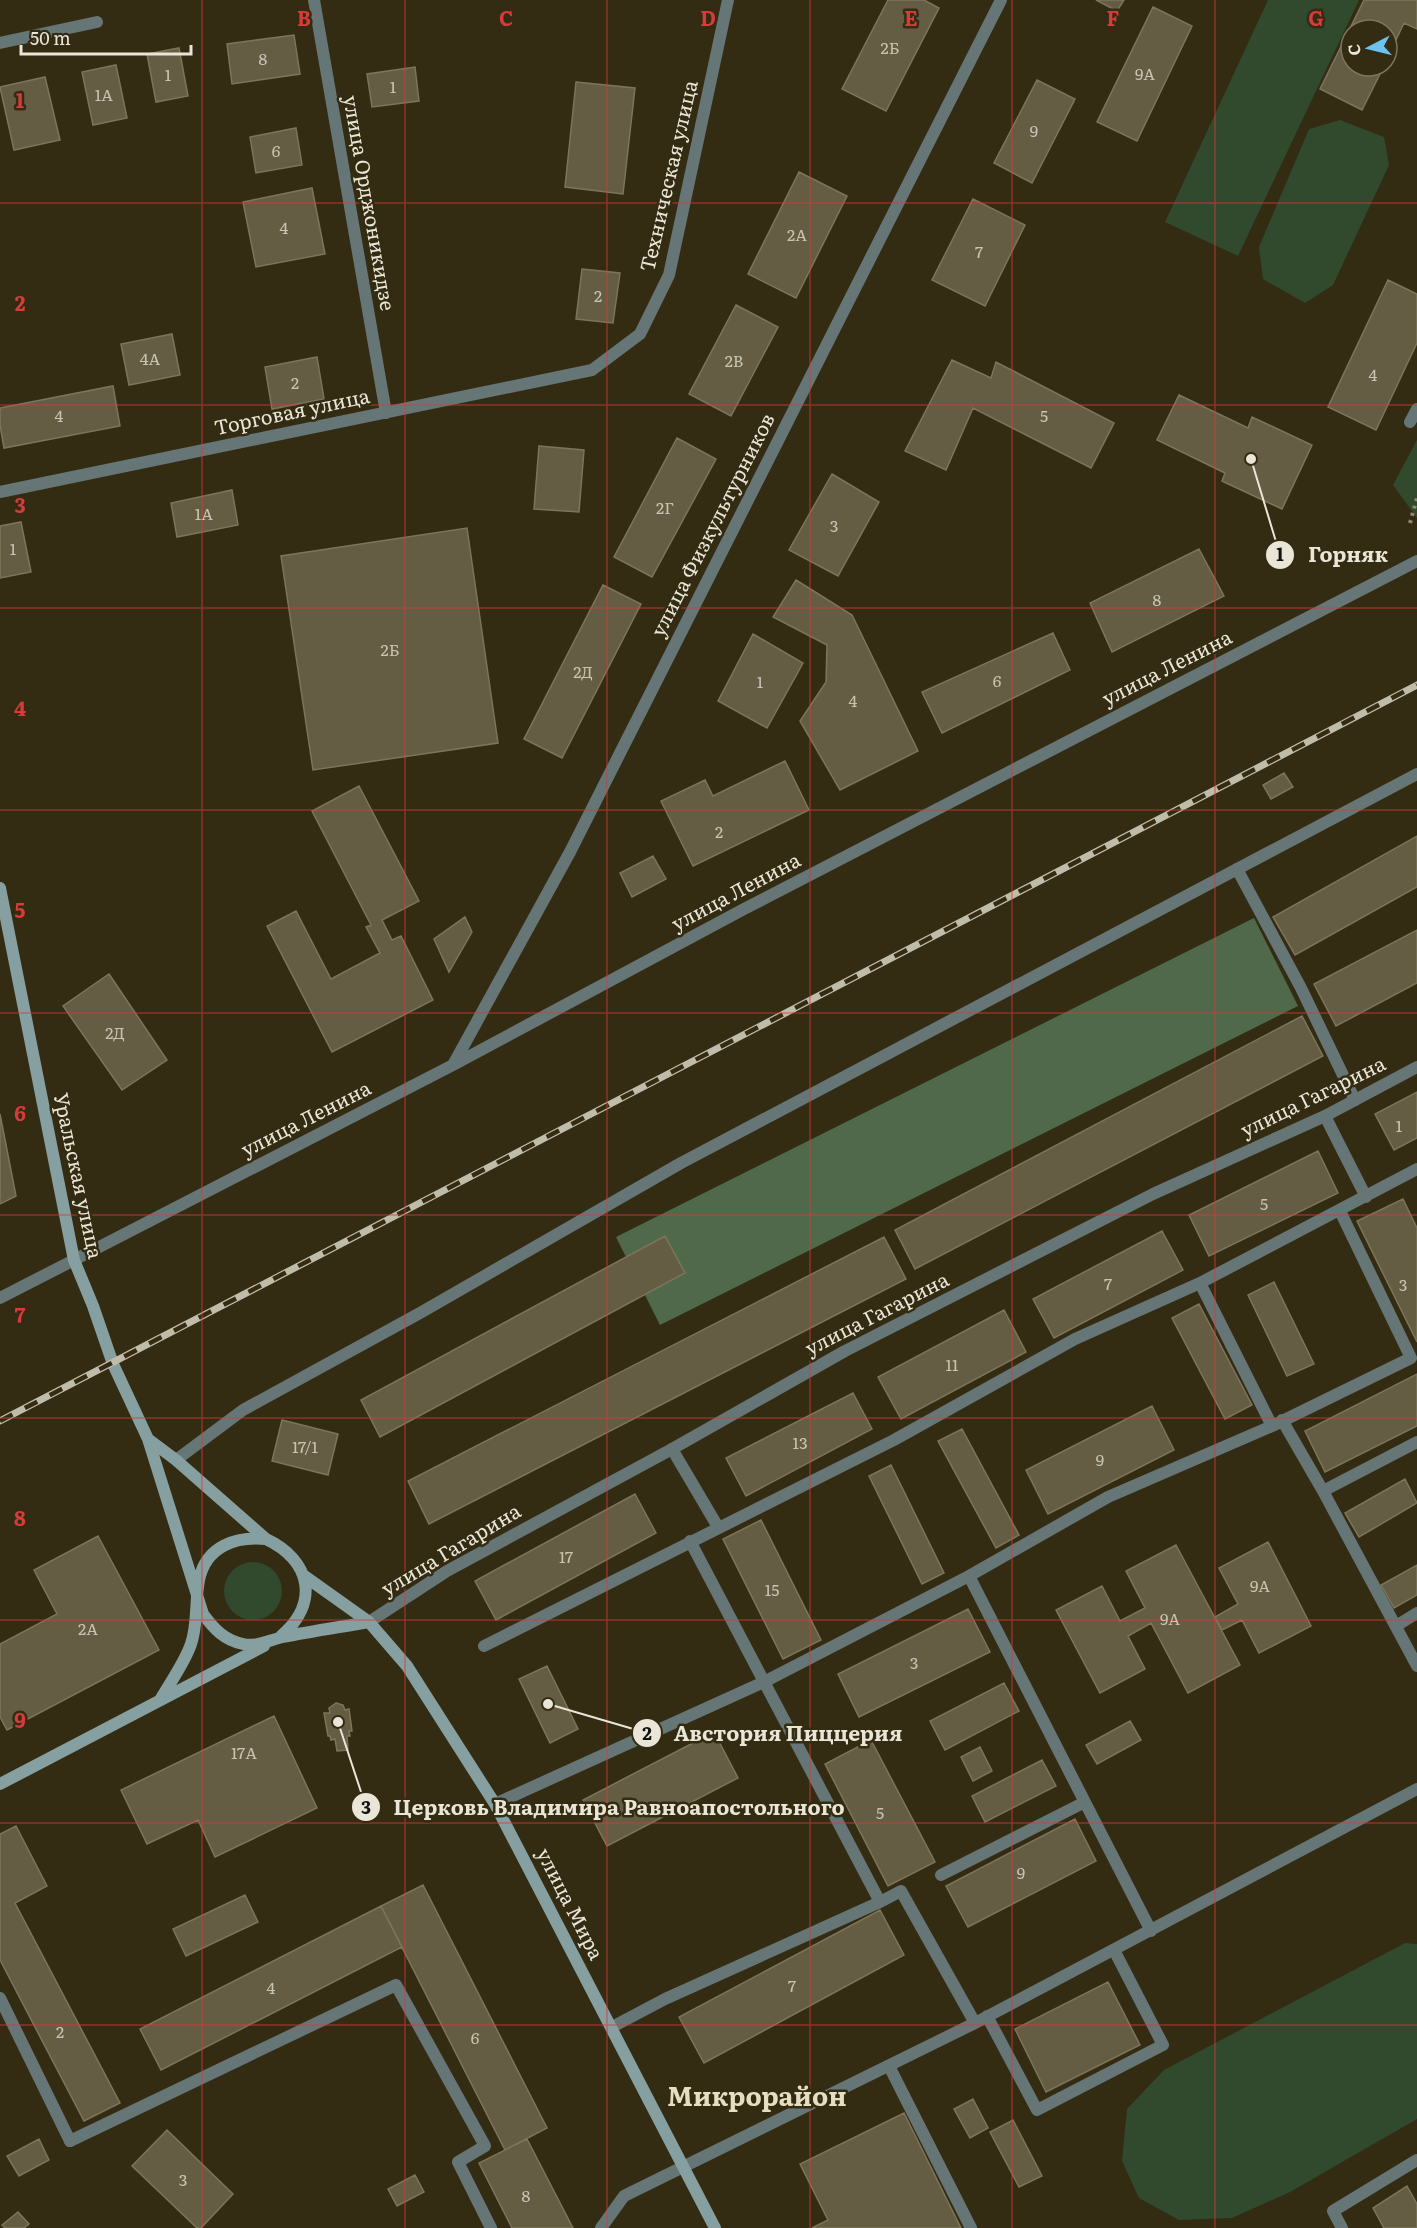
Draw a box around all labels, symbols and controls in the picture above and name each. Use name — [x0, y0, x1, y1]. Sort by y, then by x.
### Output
text: B — [297, 2, 311, 32]
text: C — [499, 2, 513, 32]
text: D — [700, 2, 716, 32]
text: E — [904, 2, 918, 32]
text: F — [1107, 2, 1120, 32]
text: G — [1308, 2, 1324, 32]
scale bar — [21, 18, 190, 56]
north arrow — [1339, 18, 1399, 78]
text: 50 m — [30, 24, 71, 51]
house number: 2Б — [881, 35, 899, 59]
text: С — [1341, 43, 1366, 57]
house number: 8 — [259, 46, 268, 70]
house number: 9А — [1135, 61, 1155, 85]
house number: 1 — [165, 62, 172, 86]
house number: 1 — [390, 74, 397, 98]
street label: Техническая улица — [630, 77, 704, 274]
house number: 1А — [95, 82, 113, 106]
text: 1 — [16, 84, 24, 114]
street label: улица Орджоникидзе — [337, 93, 405, 313]
house number: 9 — [1030, 118, 1038, 142]
house number: 6 — [272, 138, 281, 162]
house number: 4 — [280, 215, 289, 239]
house number: 2А — [787, 222, 807, 246]
house number: 7 — [975, 239, 983, 263]
house number: 2 — [594, 283, 602, 307]
text: 2 — [15, 287, 26, 317]
house number: 4А — [140, 346, 161, 370]
house number: 2В — [725, 348, 743, 372]
house number: 4 — [1369, 362, 1378, 386]
house number: 2 — [291, 370, 299, 394]
street label: Торговая улица — [211, 379, 372, 441]
house number: 4 — [55, 403, 64, 427]
house number: 5 — [1040, 403, 1048, 427]
street label: улица Физкультурников — [642, 407, 781, 641]
text: 3 — [14, 489, 26, 519]
house number: 2Г — [656, 495, 674, 519]
house number: 1А — [195, 501, 213, 525]
house number: 3 — [830, 513, 838, 537]
callout: Горняк — [1265, 535, 1400, 574]
house number: 1 — [10, 536, 17, 560]
text: Горняк — [1308, 537, 1388, 568]
text: 1 — [1276, 540, 1284, 567]
house number: 8 — [1153, 587, 1162, 611]
street label: улица Ленина — [1096, 620, 1237, 712]
house number: 2Б — [381, 637, 399, 661]
house number: 2Д — [573, 659, 593, 683]
house number: 6 — [993, 668, 1002, 692]
house number: 1 — [757, 669, 764, 693]
house number: 4 — [849, 688, 858, 712]
text: 4 — [14, 692, 26, 722]
house number: 2 — [715, 819, 723, 843]
street label: улица Ленина — [665, 843, 805, 937]
text: 5 — [15, 894, 26, 924]
house number: 2Д — [105, 1020, 125, 1044]
street label: улица Гагарина — [1234, 1047, 1390, 1143]
street label: улица Ленина — [235, 1071, 376, 1163]
street label: Уральская улица — [48, 1090, 112, 1262]
text: 6 — [14, 1097, 26, 1127]
house number: 1 — [1396, 1113, 1403, 1137]
house number: 5 — [1260, 1191, 1268, 1215]
street label: улица Гагарина — [799, 1263, 954, 1361]
house number: 7 — [1104, 1271, 1112, 1295]
house number: 3 — [1399, 1272, 1407, 1296]
text: 7 — [15, 1299, 26, 1329]
house number: 11 — [945, 1352, 959, 1376]
house number: 13 — [792, 1430, 808, 1454]
house number: 17/1 — [292, 1434, 318, 1458]
house number: 9 — [1096, 1447, 1104, 1471]
street label: улица Гагарина — [374, 1495, 526, 1602]
text: 8 — [14, 1502, 26, 1532]
house number: 17 — [559, 1544, 573, 1568]
house number: 9А — [1250, 1573, 1270, 1597]
house number: 15 — [765, 1577, 779, 1601]
house number: 9А — [1160, 1606, 1180, 1630]
house number: 2А — [78, 1616, 98, 1640]
house number: 3 — [910, 1650, 918, 1674]
text: 9 — [14, 1704, 26, 1734]
callout: Австория Пиццерия — [632, 1714, 914, 1753]
text: Австория Пиццерия — [674, 1716, 902, 1747]
text: 2 — [642, 1719, 652, 1746]
house number: 17А — [231, 1740, 257, 1764]
callout: Церковь Владимира Равноапостольного — [351, 1788, 856, 1827]
text: Церковь Владимира Равноапостольного — [393, 1790, 845, 1821]
text: 3 — [361, 1793, 371, 1820]
house number: 5 — [876, 1800, 884, 1824]
street label: улица Мира — [531, 1842, 613, 1965]
house number: 9 — [1017, 1860, 1025, 1884]
house number: 7 — [788, 1973, 796, 1997]
house number: 4 — [267, 1975, 276, 1999]
house number: 2 — [56, 2019, 64, 2043]
house number: 6 — [471, 2025, 480, 2049]
district label: Микрорайон — [667, 2075, 847, 2114]
house number: 3 — [179, 2167, 187, 2191]
house number: 8 — [522, 2183, 531, 2207]

